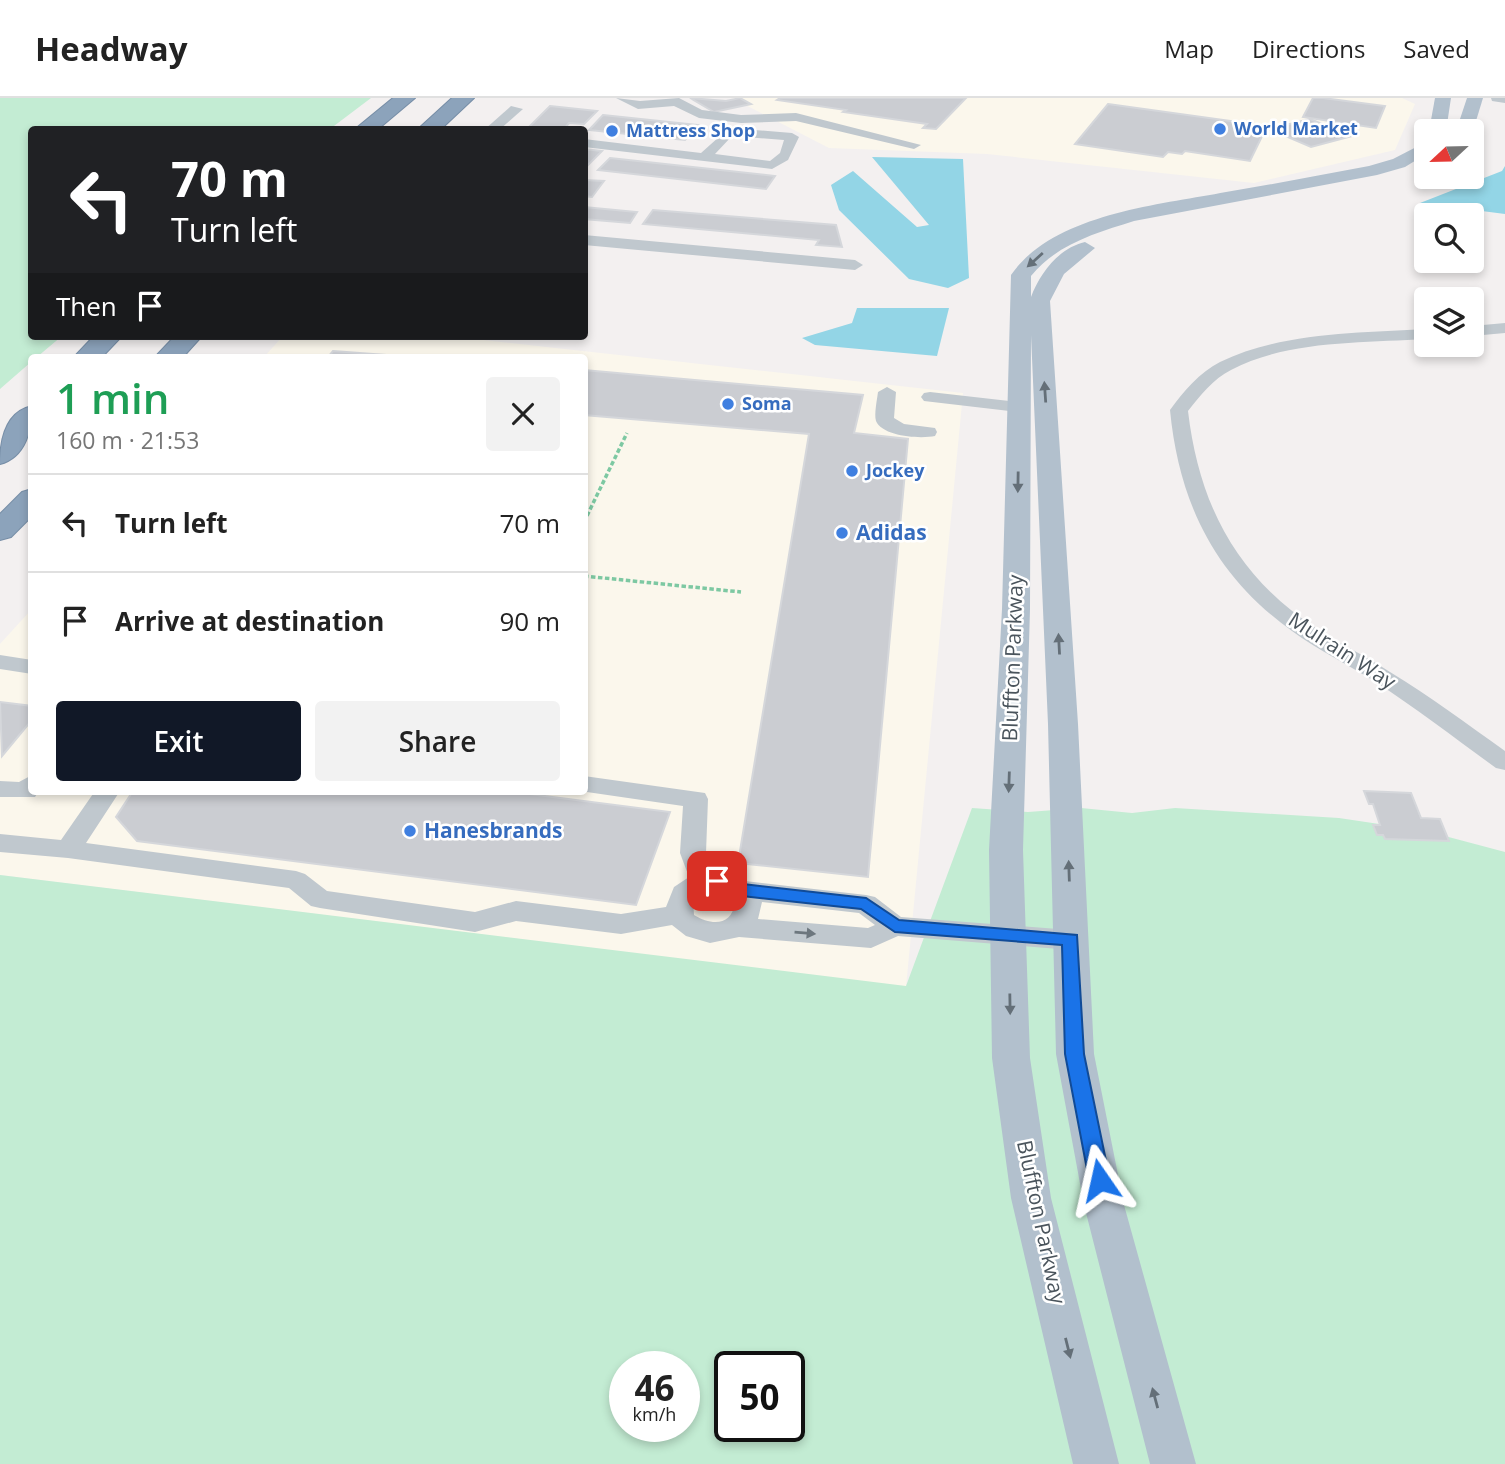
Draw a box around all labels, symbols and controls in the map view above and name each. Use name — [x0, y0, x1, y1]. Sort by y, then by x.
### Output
text: Headway — [35, 26, 188, 71]
text: Map — [1164, 32, 1214, 65]
text: Directions — [1252, 32, 1365, 65]
text: Saved — [1403, 32, 1470, 65]
place label: World Market — [1234, 116, 1358, 140]
place label: Mattress Shop — [626, 118, 755, 142]
north arrow — [1414, 119, 1484, 189]
map controls — [1414, 119, 1484, 357]
marker: World Market — [1212, 121, 1228, 137]
marker: Mattress Shop — [604, 123, 620, 139]
text: 70 m — [171, 145, 288, 211]
icon: left — [56, 154, 147, 245]
button: search — [1414, 203, 1484, 273]
text: Turn left — [171, 208, 297, 251]
one-way arrow — [1026, 252, 1044, 268]
icon: arrive — [131, 287, 169, 325]
button: layers — [1414, 287, 1484, 357]
text: Then — [56, 288, 117, 324]
text: 1 min — [56, 369, 169, 426]
button: close — [486, 377, 560, 451]
one-way arrow — [1039, 381, 1050, 403]
place label: Soma — [742, 391, 792, 415]
marker: Soma — [720, 396, 736, 412]
text: 160 m · 21:53 — [56, 424, 199, 456]
place label: Jockey — [864, 458, 925, 482]
marker: Jockey — [844, 463, 860, 479]
one-way arrow — [1012, 471, 1024, 493]
icon: left — [56, 504, 94, 542]
text: Turn left — [115, 505, 227, 541]
text: 70 m — [499, 505, 560, 541]
place label: Adidas — [856, 518, 927, 546]
marker: Adidas — [834, 525, 850, 541]
street label: Bluffton Parkway — [995, 574, 1029, 742]
icon: arrive — [56, 602, 94, 640]
text: Arrive at destination — [115, 603, 384, 639]
text: 90 m — [499, 603, 560, 639]
street label: Mulrain Way — [1284, 605, 1402, 696]
one-way arrow — [1053, 633, 1064, 655]
button: Exit — [56, 701, 301, 781]
button: Share — [315, 701, 560, 781]
one-way arrow — [1003, 772, 1014, 794]
place label: Hanesbrands — [424, 816, 562, 844]
marker: Hanesbrands — [402, 823, 418, 839]
pin — [687, 851, 747, 911]
one-way arrow — [1063, 860, 1074, 882]
icon: arrive — [698, 862, 736, 900]
one-way arrow — [794, 928, 816, 939]
one-way arrow — [1004, 993, 1016, 1015]
street label: Bluffton Parkway — [1011, 1137, 1073, 1307]
position arrow — [1063, 1143, 1137, 1217]
one-way arrow — [1063, 1337, 1074, 1359]
speed limit sign: 50 — [714, 1351, 805, 1442]
text: 46 — [634, 1364, 675, 1411]
one-way arrow — [1150, 1387, 1160, 1408]
text: km/h — [633, 1402, 676, 1426]

